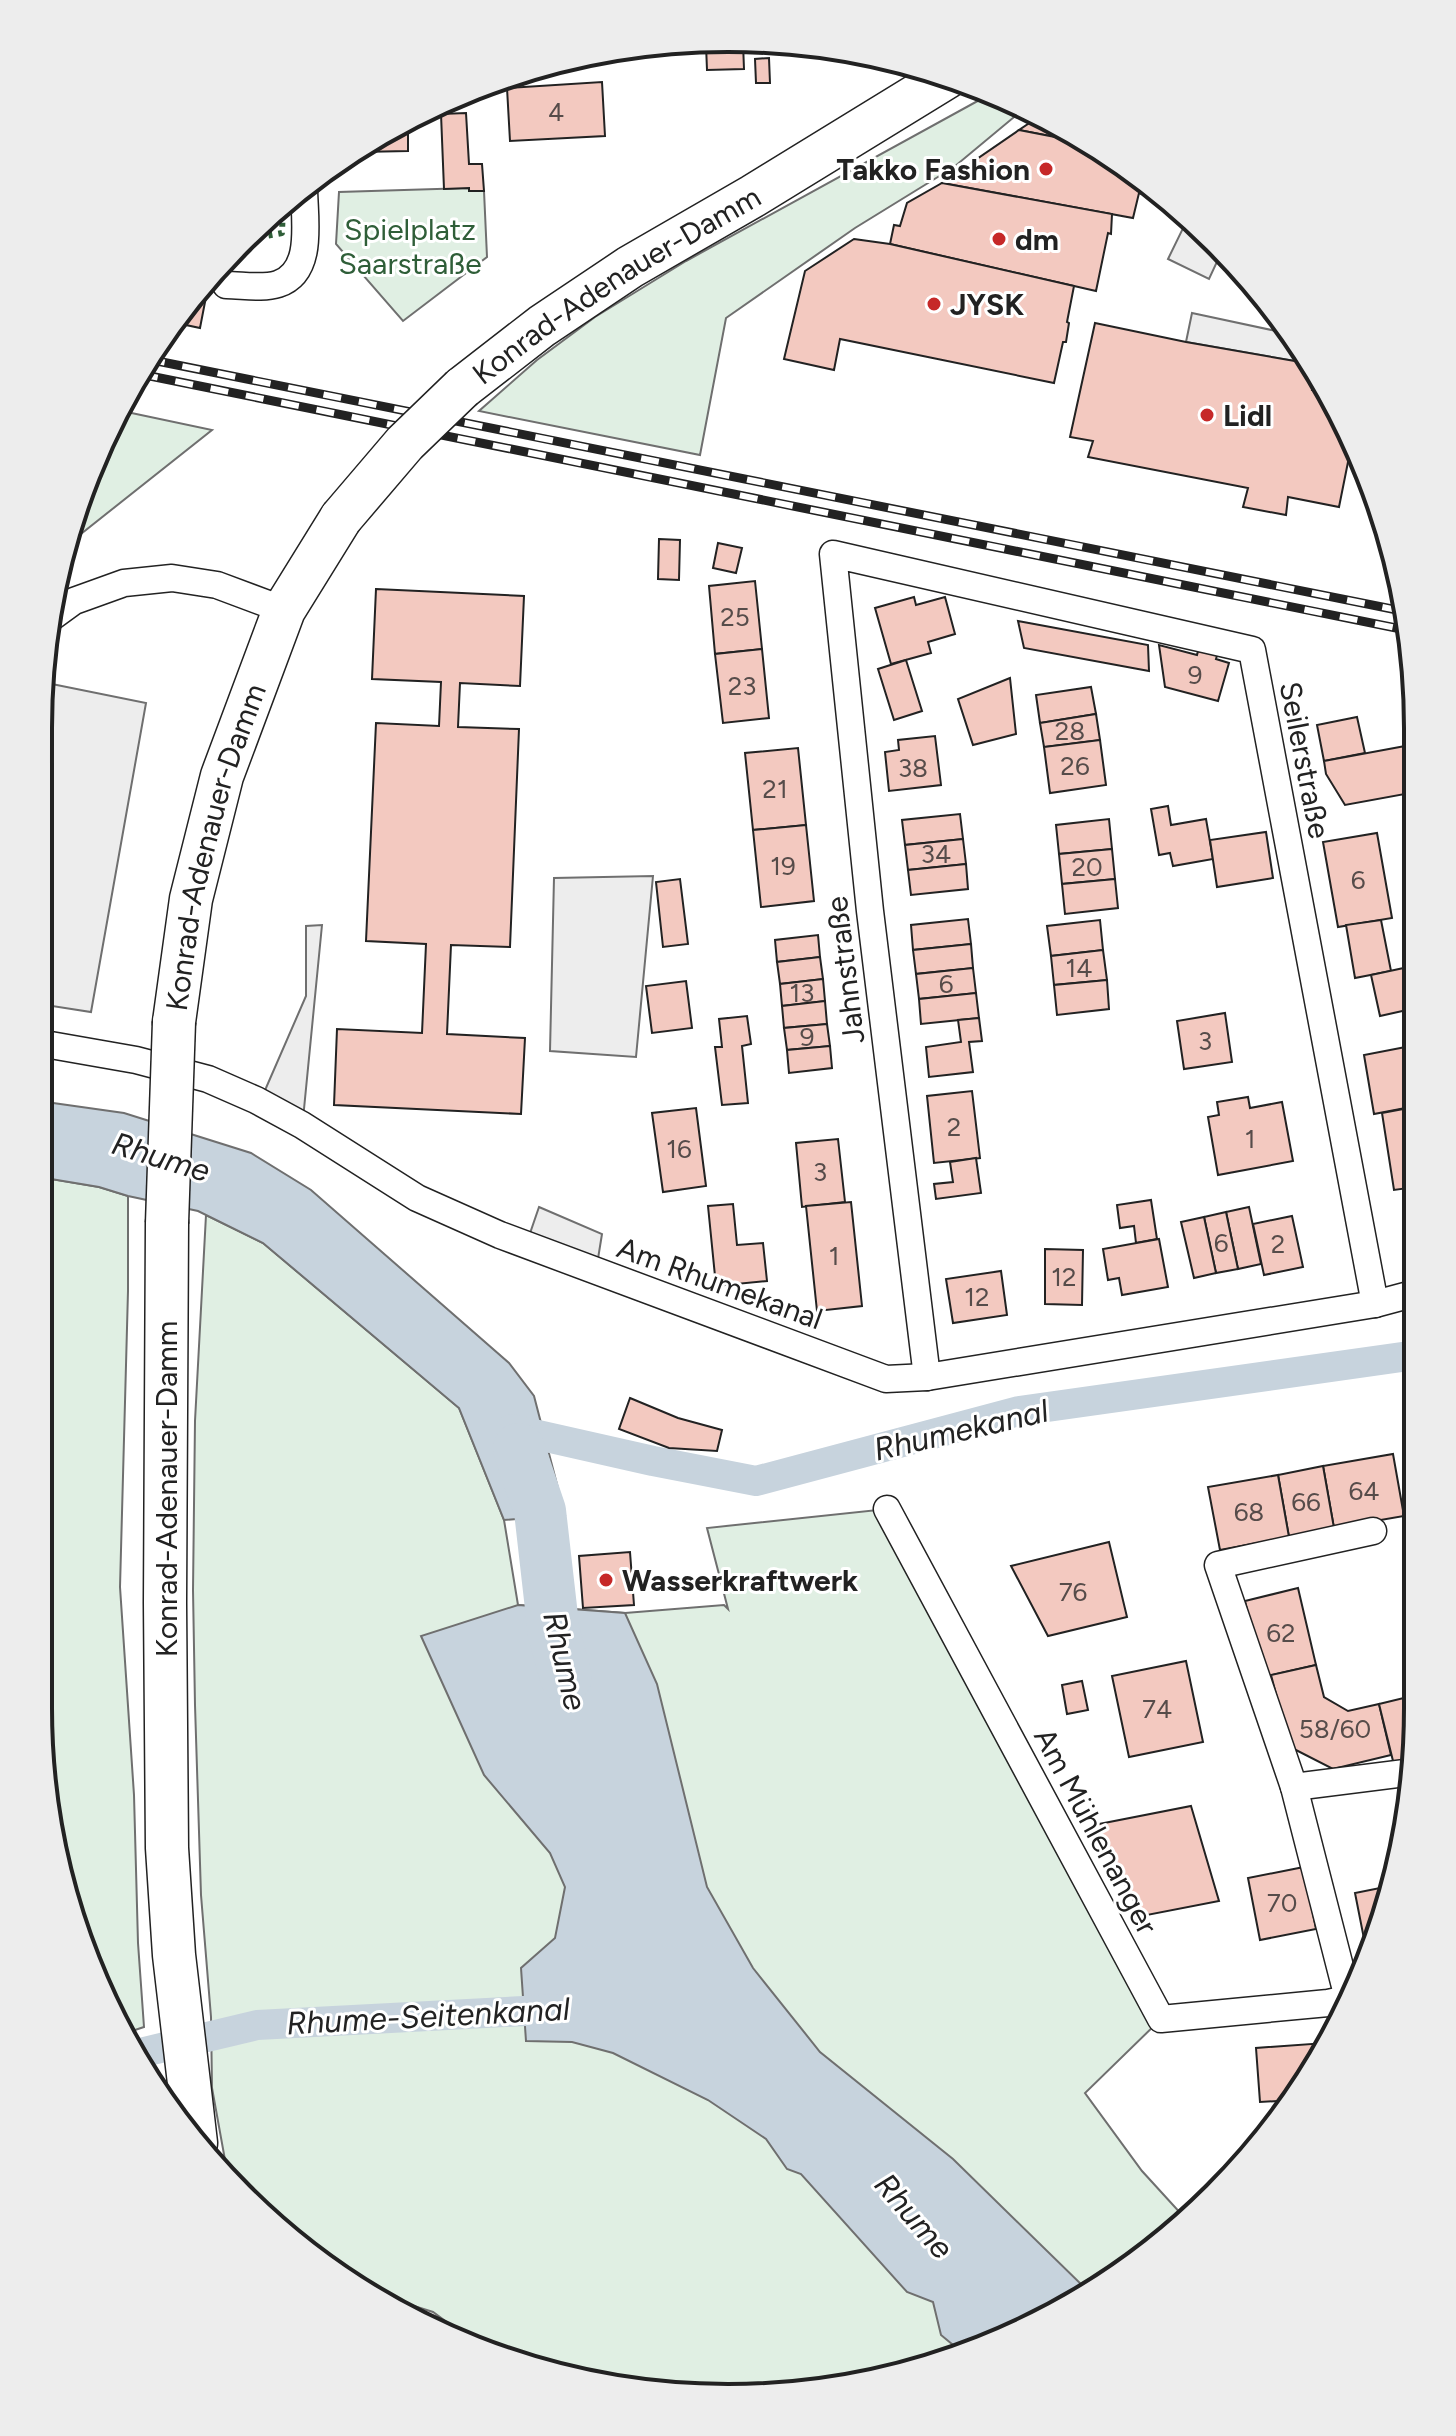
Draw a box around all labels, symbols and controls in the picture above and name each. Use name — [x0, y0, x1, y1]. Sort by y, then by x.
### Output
house number: 4 — [548, 96, 564, 128]
place label: Takko Fashion — [837, 151, 1030, 188]
marker: Takko Fashion — [1037, 160, 1055, 178]
street label: Konrad-Adenauer-Damm — [465, 177, 767, 392]
park label: Spielplatz Saarstraße — [338, 211, 482, 282]
place label: dm — [1015, 221, 1059, 258]
marker: dm — [990, 230, 1008, 248]
place label: JYSK — [950, 286, 1024, 323]
marker: JYSK — [925, 295, 943, 313]
place label: Lidl — [1223, 397, 1272, 434]
marker: Lidl — [1198, 406, 1216, 424]
house number: 25 — [720, 601, 750, 633]
house number: 9 — [1188, 659, 1202, 691]
house number: 23 — [728, 670, 756, 702]
street label: Konrad-Adenauer-Damm — [157, 678, 273, 1013]
street label: Seilerstraße — [1272, 678, 1338, 842]
house number: 28 — [1055, 715, 1085, 747]
house number: 26 — [1060, 750, 1090, 782]
house number: 38 — [898, 752, 928, 784]
house number: 21 — [762, 773, 788, 805]
house number: 34 — [921, 838, 951, 870]
house number: 19 — [770, 850, 796, 882]
house number: 20 — [1071, 851, 1103, 883]
house number: 6 — [1351, 864, 1365, 896]
street label: Jahnstraße — [818, 894, 872, 1046]
house number: 14 — [1066, 952, 1092, 984]
house number: 6 — [939, 968, 953, 1000]
house number: 13 — [790, 977, 814, 1009]
house number: 9 — [800, 1021, 814, 1053]
house number: 3 — [1198, 1025, 1212, 1057]
house number: 2 — [947, 1111, 961, 1143]
house number: 1 — [1245, 1123, 1255, 1155]
water label: Rhume — [107, 1124, 215, 1190]
house number: 16 — [666, 1133, 692, 1165]
house number: 3 — [813, 1156, 827, 1188]
house number: 6 — [1214, 1227, 1228, 1259]
house number: 2 — [1271, 1228, 1285, 1260]
street label: Am Rhumekanal — [612, 1229, 828, 1337]
house number: 1 — [829, 1240, 839, 1272]
house number: 12 — [1051, 1261, 1077, 1293]
house number: 12 — [964, 1281, 990, 1313]
street label: Konrad-Adenauer-Damm — [148, 1321, 185, 1657]
water label: Rhumekanal — [870, 1391, 1053, 1469]
house number: 64 — [1349, 1475, 1379, 1507]
house number: 66 — [1291, 1486, 1321, 1518]
house number: 68 — [1234, 1496, 1264, 1528]
place label: Wasserkraftwerk — [622, 1562, 858, 1599]
marker: Wasserkraftwerk — [597, 1571, 615, 1589]
house number: 76 — [1059, 1576, 1087, 1608]
water label: Rhume — [535, 1608, 595, 1714]
house number: 62 — [1266, 1617, 1296, 1649]
house number: 74 — [1142, 1693, 1172, 1725]
house number: 58/60 — [1299, 1713, 1371, 1745]
street label: Am Mühlenanger — [1026, 1722, 1166, 1940]
house number: 70 — [1267, 1887, 1297, 1919]
water label: Rhume-Seitenkanal — [285, 1990, 572, 2042]
water label: Rhume — [867, 2166, 961, 2266]

